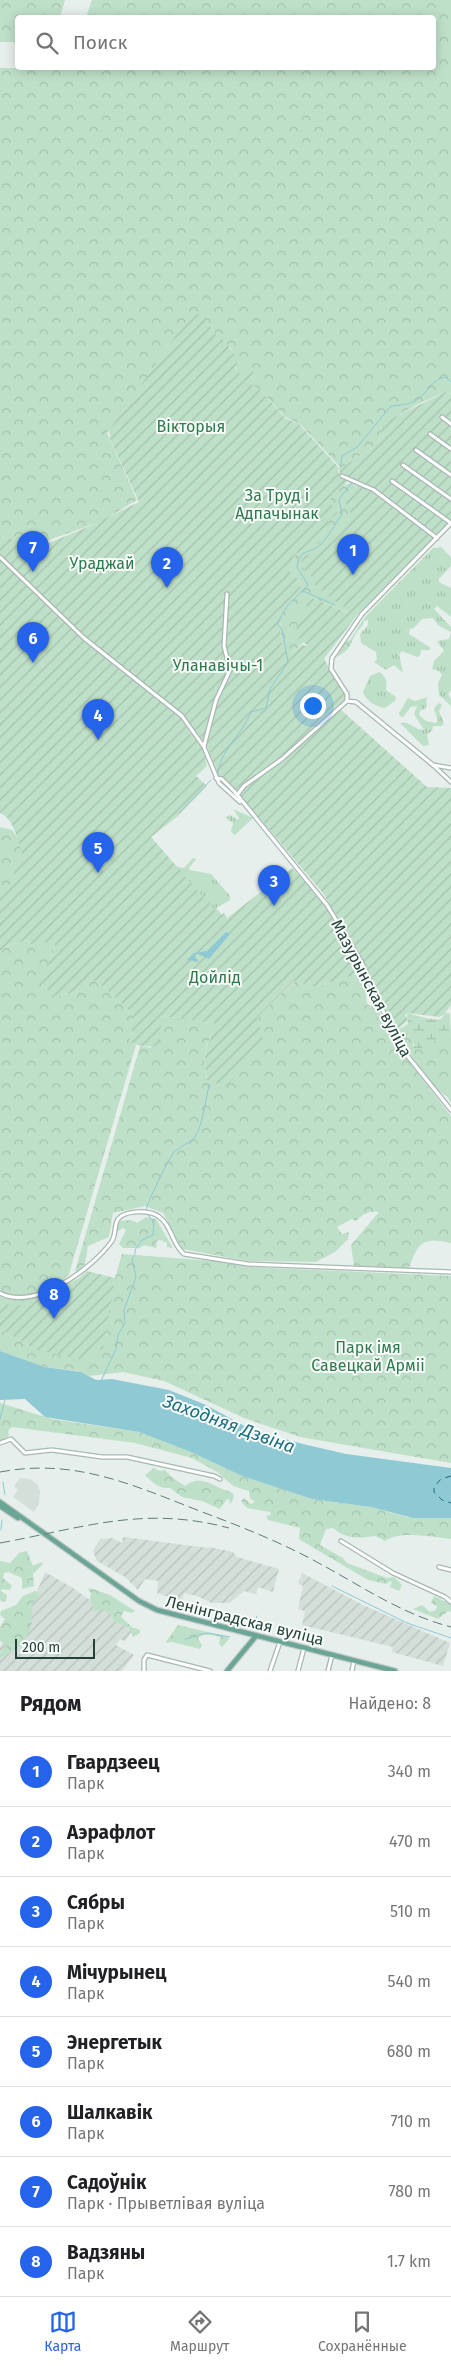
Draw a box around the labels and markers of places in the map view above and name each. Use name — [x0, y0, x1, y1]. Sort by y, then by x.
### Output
pin: 7 — [17, 531, 49, 572]
pin: 1 — [337, 534, 369, 575]
pin: 2 — [151, 547, 183, 588]
pin: 6 — [17, 622, 49, 663]
pin: 4 — [82, 699, 114, 740]
pin: 5 — [82, 832, 114, 873]
pin: 3 — [258, 865, 290, 906]
pin: 8 — [38, 1278, 70, 1319]

